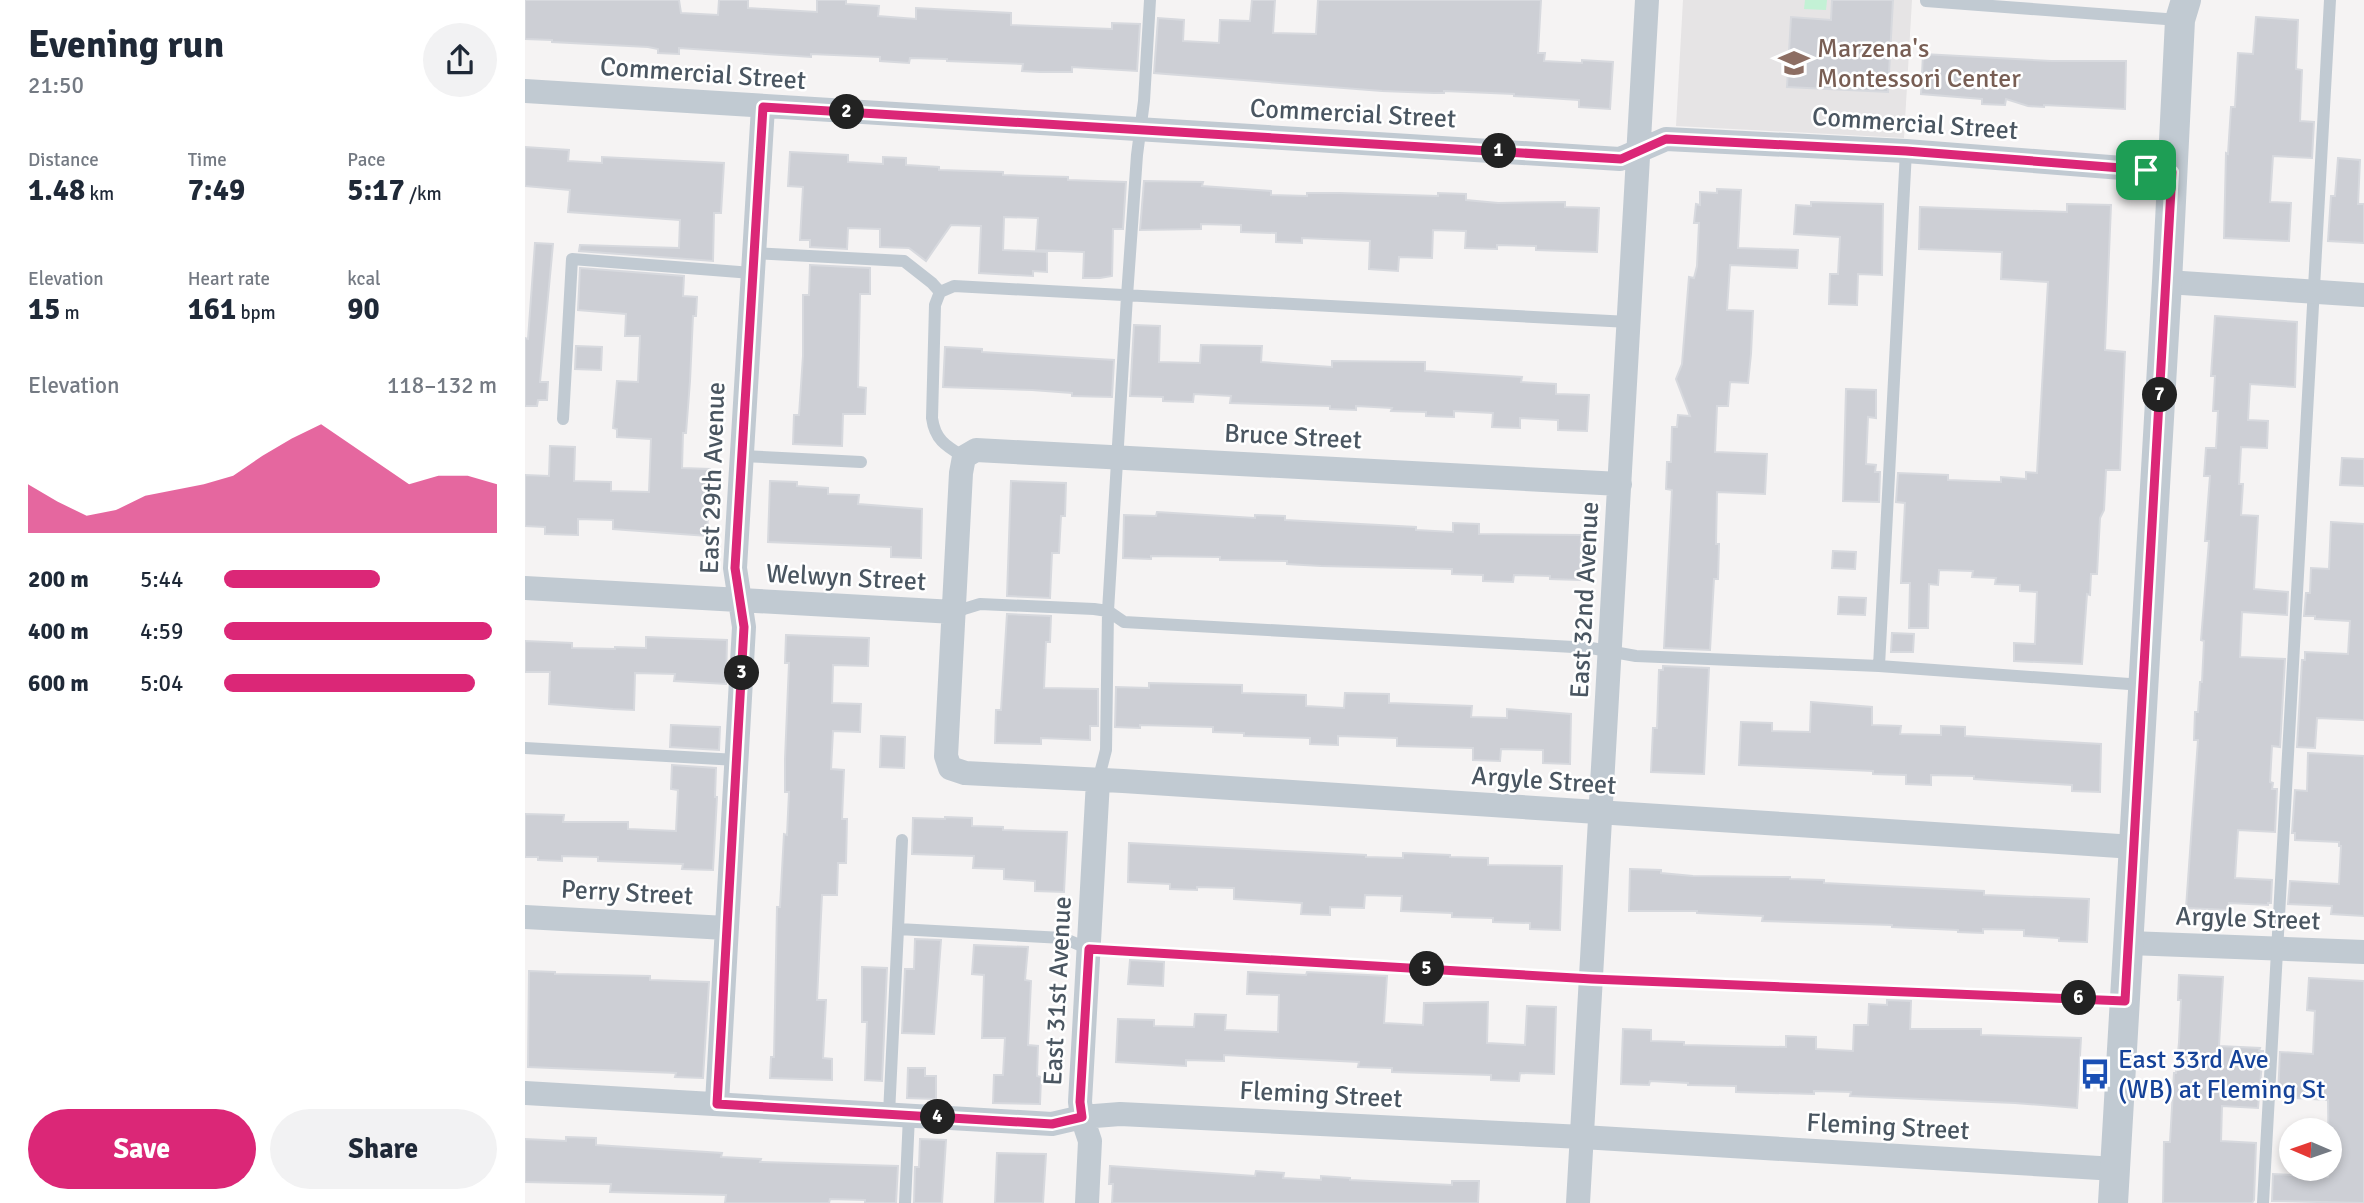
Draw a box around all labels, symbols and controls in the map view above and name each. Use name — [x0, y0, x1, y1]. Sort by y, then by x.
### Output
text: Evening run — [28, 21, 224, 68]
button: share — [423, 23, 497, 97]
place label: Marzena's Montessori Center — [1817, 33, 2021, 95]
school or university icon: Marzena's Montessori Center — [1777, 46, 1811, 80]
street label: Commercial Street — [599, 51, 807, 97]
text: 21:50 — [28, 71, 84, 100]
street label: Commercial Street — [1249, 93, 1457, 135]
pin: 2 — [829, 94, 865, 130]
text: 2 — [841, 99, 852, 123]
street label: Commercial Street — [1811, 101, 2019, 147]
pin: 1 — [1481, 134, 1517, 168]
text: 1 — [1493, 138, 1504, 162]
pin — [2116, 140, 2176, 200]
text: Distance — [28, 148, 99, 172]
text: Time — [188, 148, 227, 172]
text: Pace — [347, 148, 386, 172]
icon: arrive — [2127, 151, 2165, 189]
text: 1.48 — [28, 172, 85, 209]
text: 7:49 — [188, 172, 245, 209]
text: 5:17 — [347, 172, 405, 209]
text: km — [85, 182, 114, 206]
text: /km — [405, 182, 442, 206]
text: Elevation — [28, 267, 104, 291]
text: Heart rate — [188, 267, 270, 291]
text: kcal — [347, 267, 381, 291]
text: 15 — [28, 291, 60, 328]
text: 161 — [188, 291, 236, 328]
text: 90 — [347, 291, 380, 328]
text: m — [60, 301, 80, 325]
text: bpm — [236, 301, 276, 325]
text: Elevation — [28, 371, 120, 400]
text: 118–132 m — [387, 371, 497, 400]
pin: 7 — [2143, 378, 2177, 412]
street label: East 29th Avenue — [694, 381, 732, 575]
text: 7 — [2154, 382, 2165, 406]
street label: Bruce Street — [1223, 417, 1363, 457]
street label: East 32nd Avenue — [1564, 501, 1606, 699]
street label: Welwyn Street — [765, 558, 927, 598]
text: 200 m — [28, 565, 89, 594]
text: 5:44 — [140, 565, 183, 594]
text: 400 m — [28, 617, 89, 646]
text: 4:59 — [140, 617, 183, 646]
pin: 3 — [725, 656, 759, 690]
text: 3 — [736, 660, 747, 684]
text: 600 m — [28, 669, 89, 698]
text: 5:04 — [140, 669, 183, 698]
street label: Argyle Street — [1471, 760, 1617, 802]
street label: Perry Street — [560, 874, 694, 912]
street label: East 31st Avenue — [1037, 896, 1079, 1087]
street label: Argyle Street — [2175, 900, 2321, 938]
pin: 5 — [1409, 951, 1445, 986]
text: 5 — [1421, 956, 1432, 980]
pin: 6 — [2061, 981, 2097, 1016]
text: 6 — [2073, 985, 2084, 1009]
place label: East 33rd Ave (WB) at Fleming St — [2118, 1044, 2325, 1106]
bus stop icon: East 33rd Ave (WB) at Fleming St — [2078, 1057, 2112, 1091]
street label: Fleming Street — [1239, 1075, 1403, 1115]
pin: 4 — [921, 1100, 955, 1134]
text: 4 — [932, 1104, 943, 1128]
street label: Fleming Street — [1806, 1107, 1970, 1147]
button: Save — [28, 1109, 256, 1189]
button: Share — [270, 1109, 497, 1189]
north arrow — [2279, 1118, 2341, 1181]
map controls — [2279, 1118, 2342, 1181]

